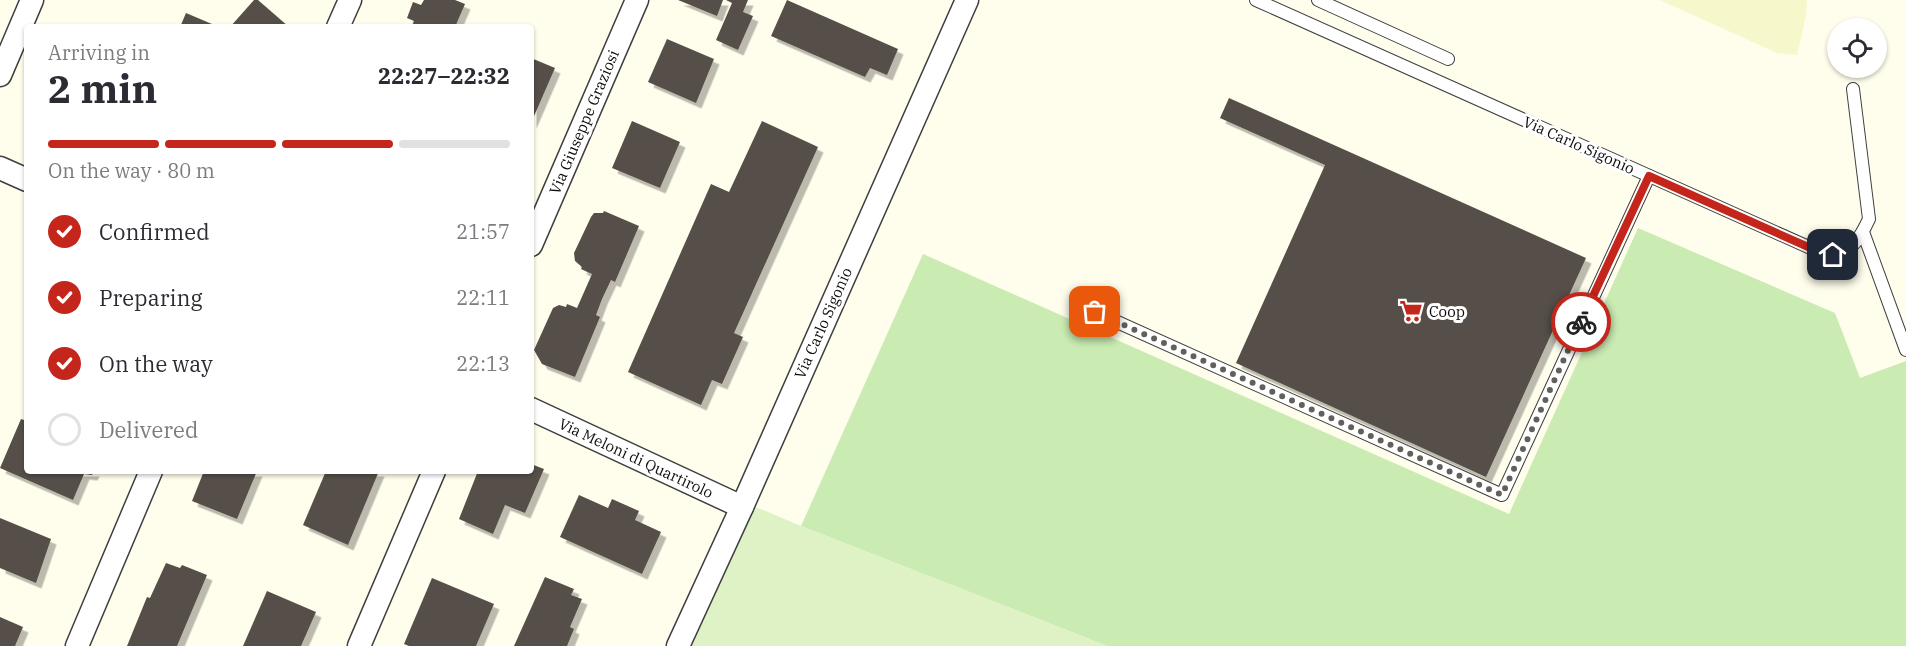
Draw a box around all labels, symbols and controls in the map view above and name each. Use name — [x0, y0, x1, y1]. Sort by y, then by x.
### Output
map controls — [1827, 18, 1887, 78]
button: locate — [1827, 18, 1887, 78]
text: Arriving in — [48, 39, 150, 66]
street label: Via Giuseppe Graziosi — [545, 47, 623, 197]
text: 22:27–22:32 — [378, 61, 510, 90]
text: 2 min — [48, 63, 157, 114]
street label: Via Carlo Sigonio — [1520, 112, 1638, 178]
text: On the way · 80 m — [48, 157, 215, 184]
icon: check — [48, 215, 81, 248]
text: Confirmed — [99, 217, 210, 246]
text: 21:57 — [456, 218, 510, 245]
pin — [1807, 229, 1858, 280]
icon: home — [1816, 238, 1849, 271]
street label: Via Carlo Sigonio — [790, 264, 856, 382]
icon: check — [48, 281, 81, 314]
text: Preparing — [99, 283, 203, 312]
text: 22:11 — [456, 284, 510, 311]
pin — [1069, 286, 1120, 337]
courier — [1551, 292, 1611, 352]
icon: bag — [1078, 295, 1111, 328]
supermarket icon: Coop — [1398, 298, 1424, 324]
place label: Coop — [1429, 302, 1465, 321]
icon: bike — [1565, 306, 1598, 339]
icon: check — [48, 347, 81, 380]
text: On the way — [99, 349, 213, 378]
text: 22:13 — [456, 350, 510, 377]
street label: Via Meloni di Quartirolo — [556, 414, 716, 502]
text: Delivered — [99, 415, 198, 444]

